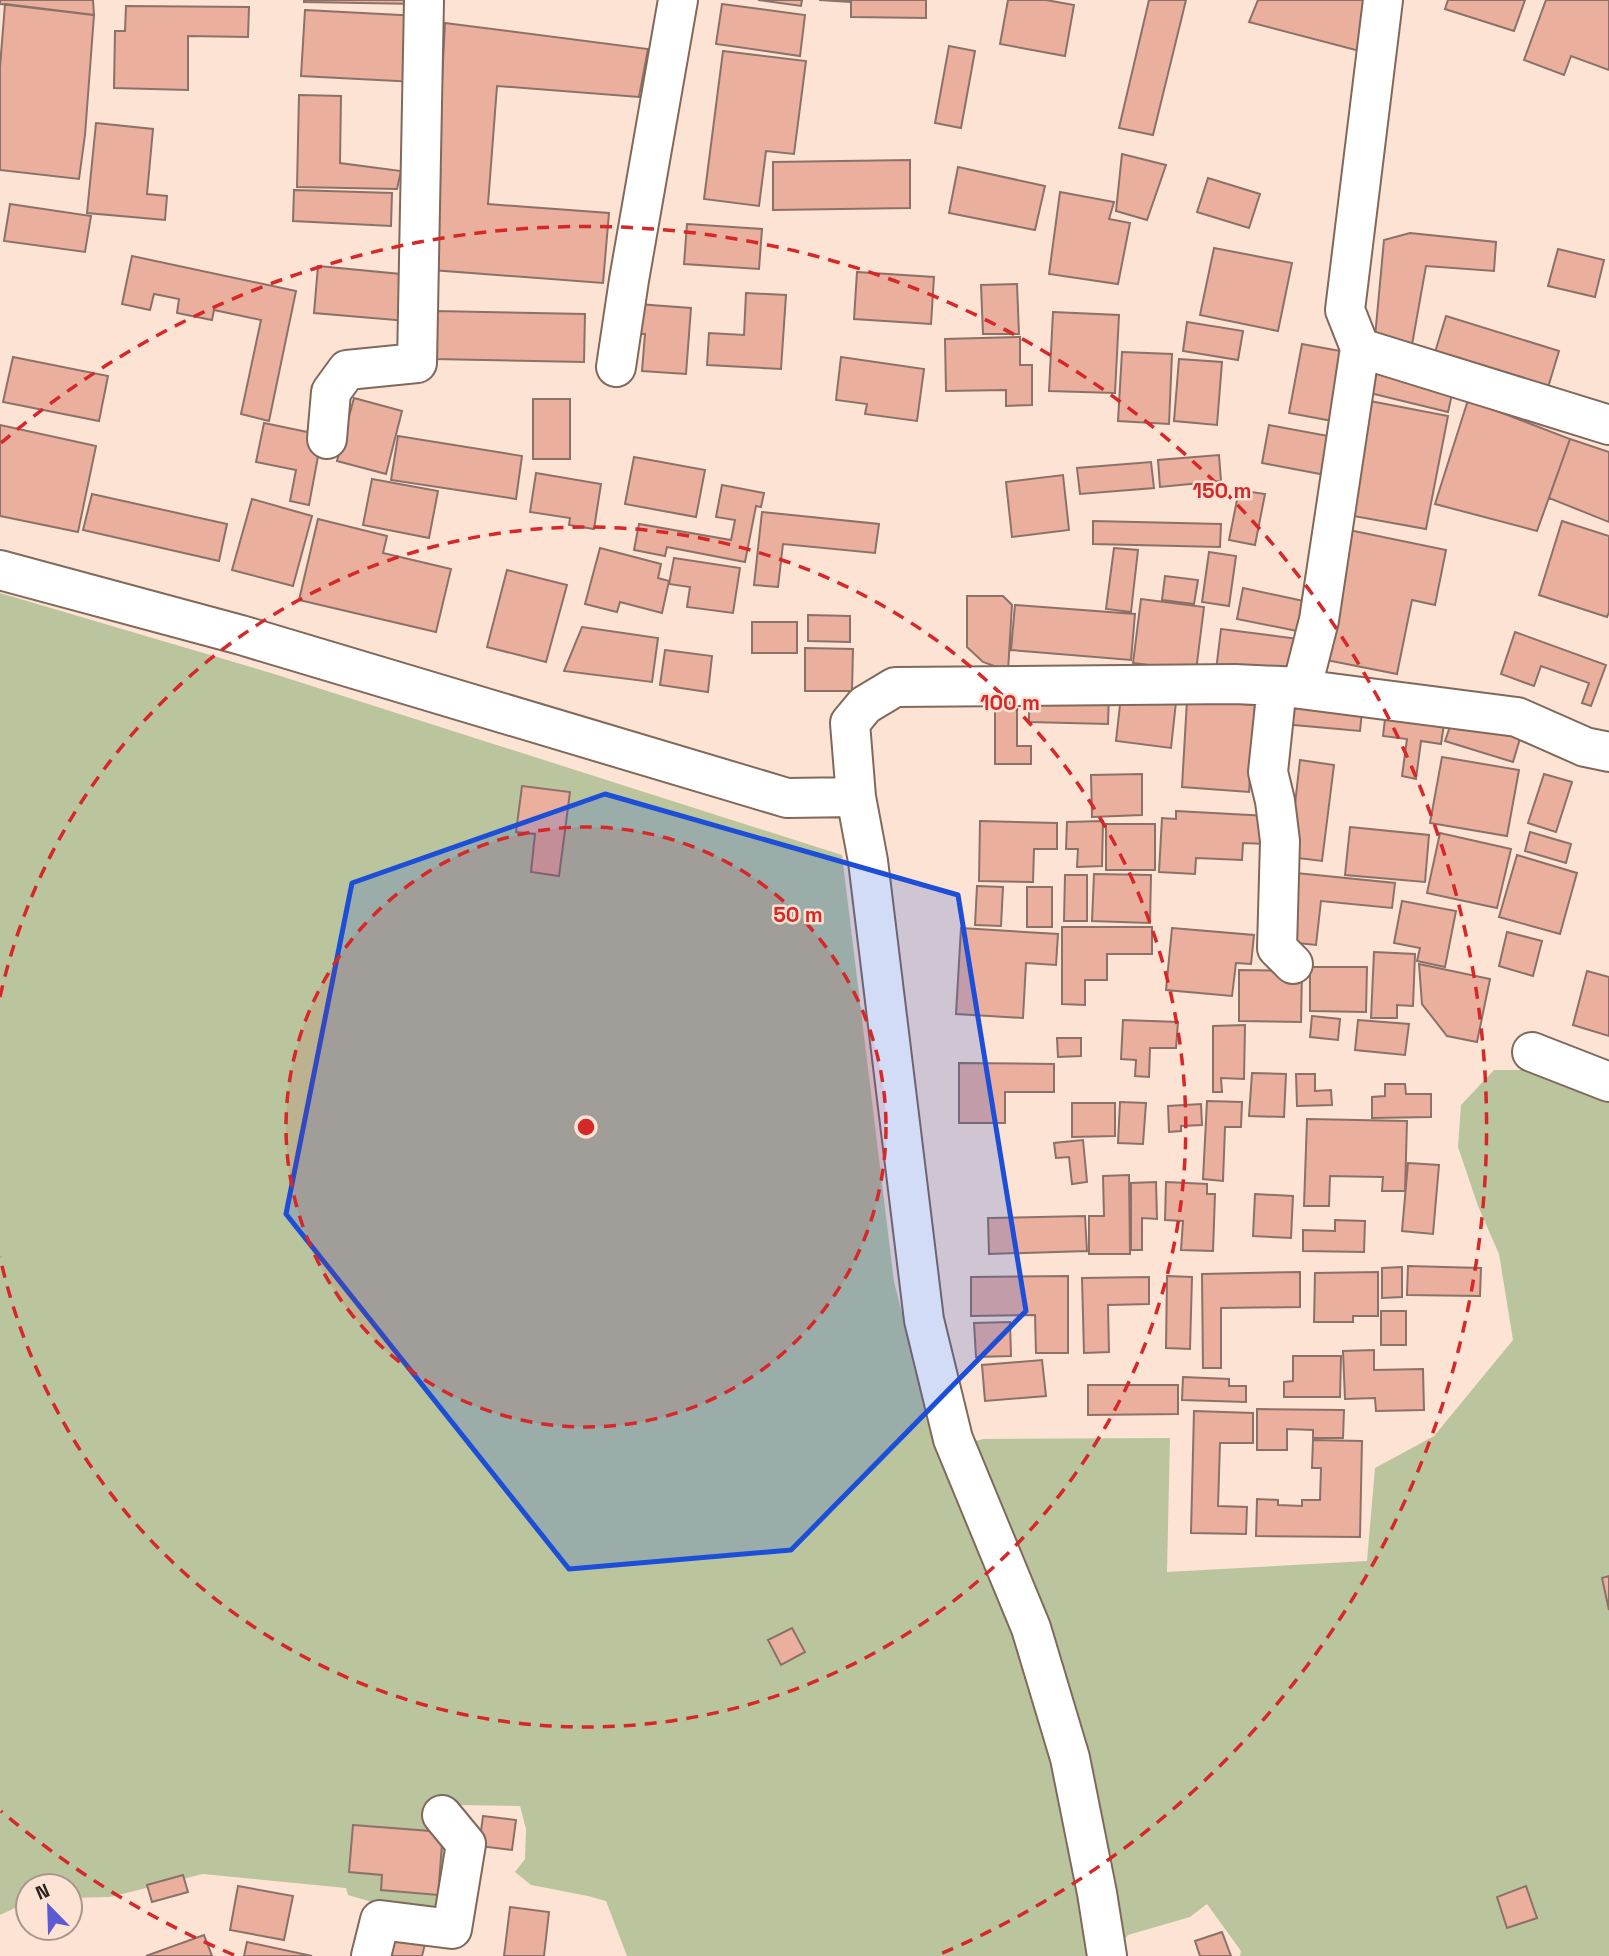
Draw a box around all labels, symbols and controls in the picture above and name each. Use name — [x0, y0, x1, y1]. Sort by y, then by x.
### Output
text: 150 m — [1193, 477, 1251, 504]
text: 100 m — [980, 689, 1040, 716]
text: 50 m — [773, 901, 823, 928]
centre of rings — [574, 1115, 598, 1139]
north arrow — [14, 1872, 84, 1942]
text: N — [32, 1878, 53, 1906]

